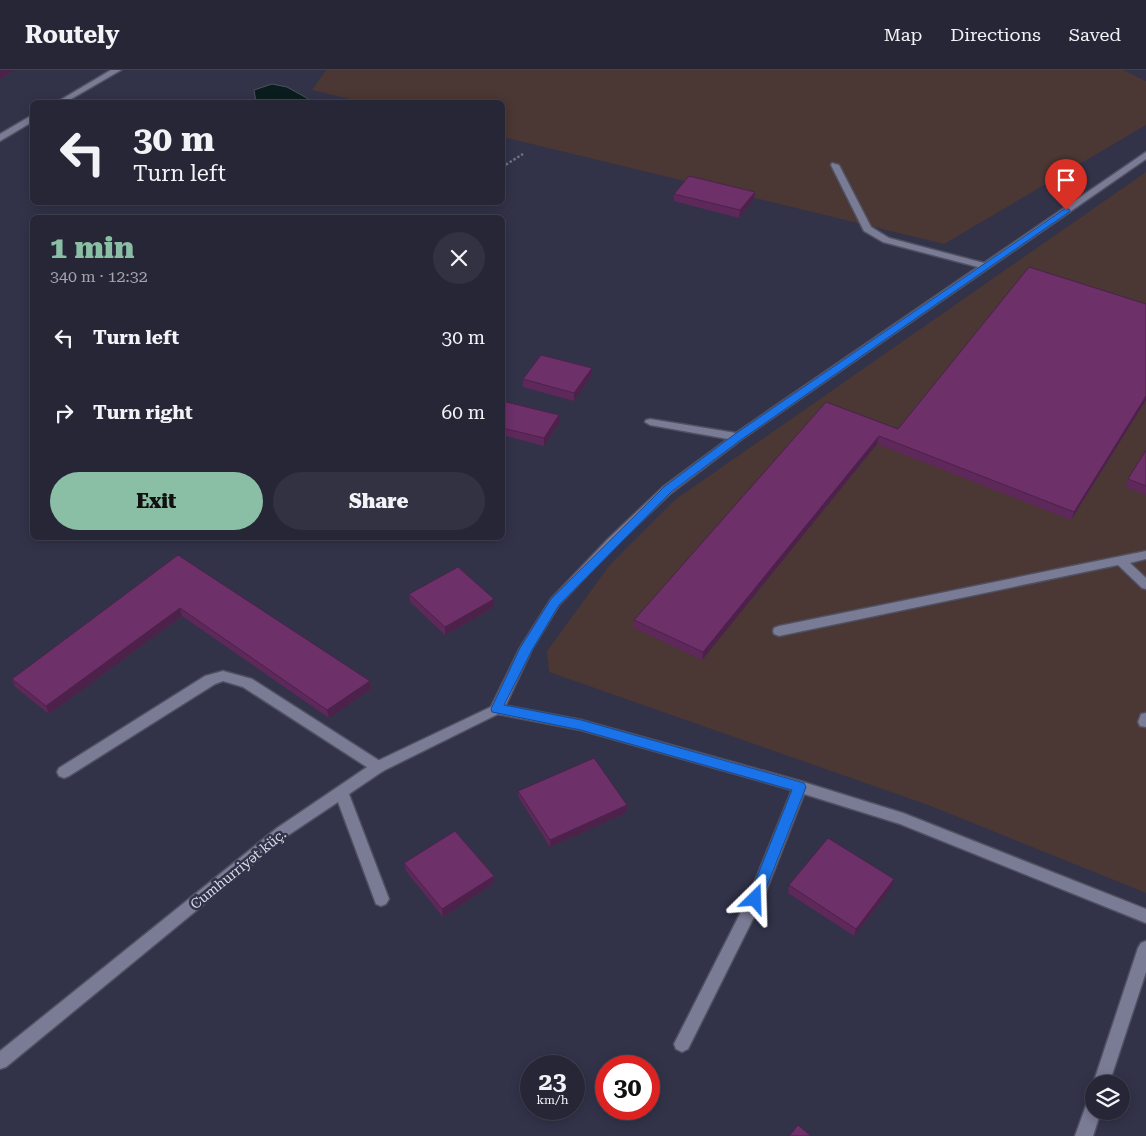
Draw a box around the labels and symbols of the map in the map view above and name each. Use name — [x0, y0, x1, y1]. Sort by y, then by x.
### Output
pin — [1045, 159, 1087, 210]
street label: Cumhurriyət küç. — [187, 826, 289, 912]
position arrow — [728, 872, 780, 924]
speed limit sign: 30 — [595, 1055, 660, 1120]

